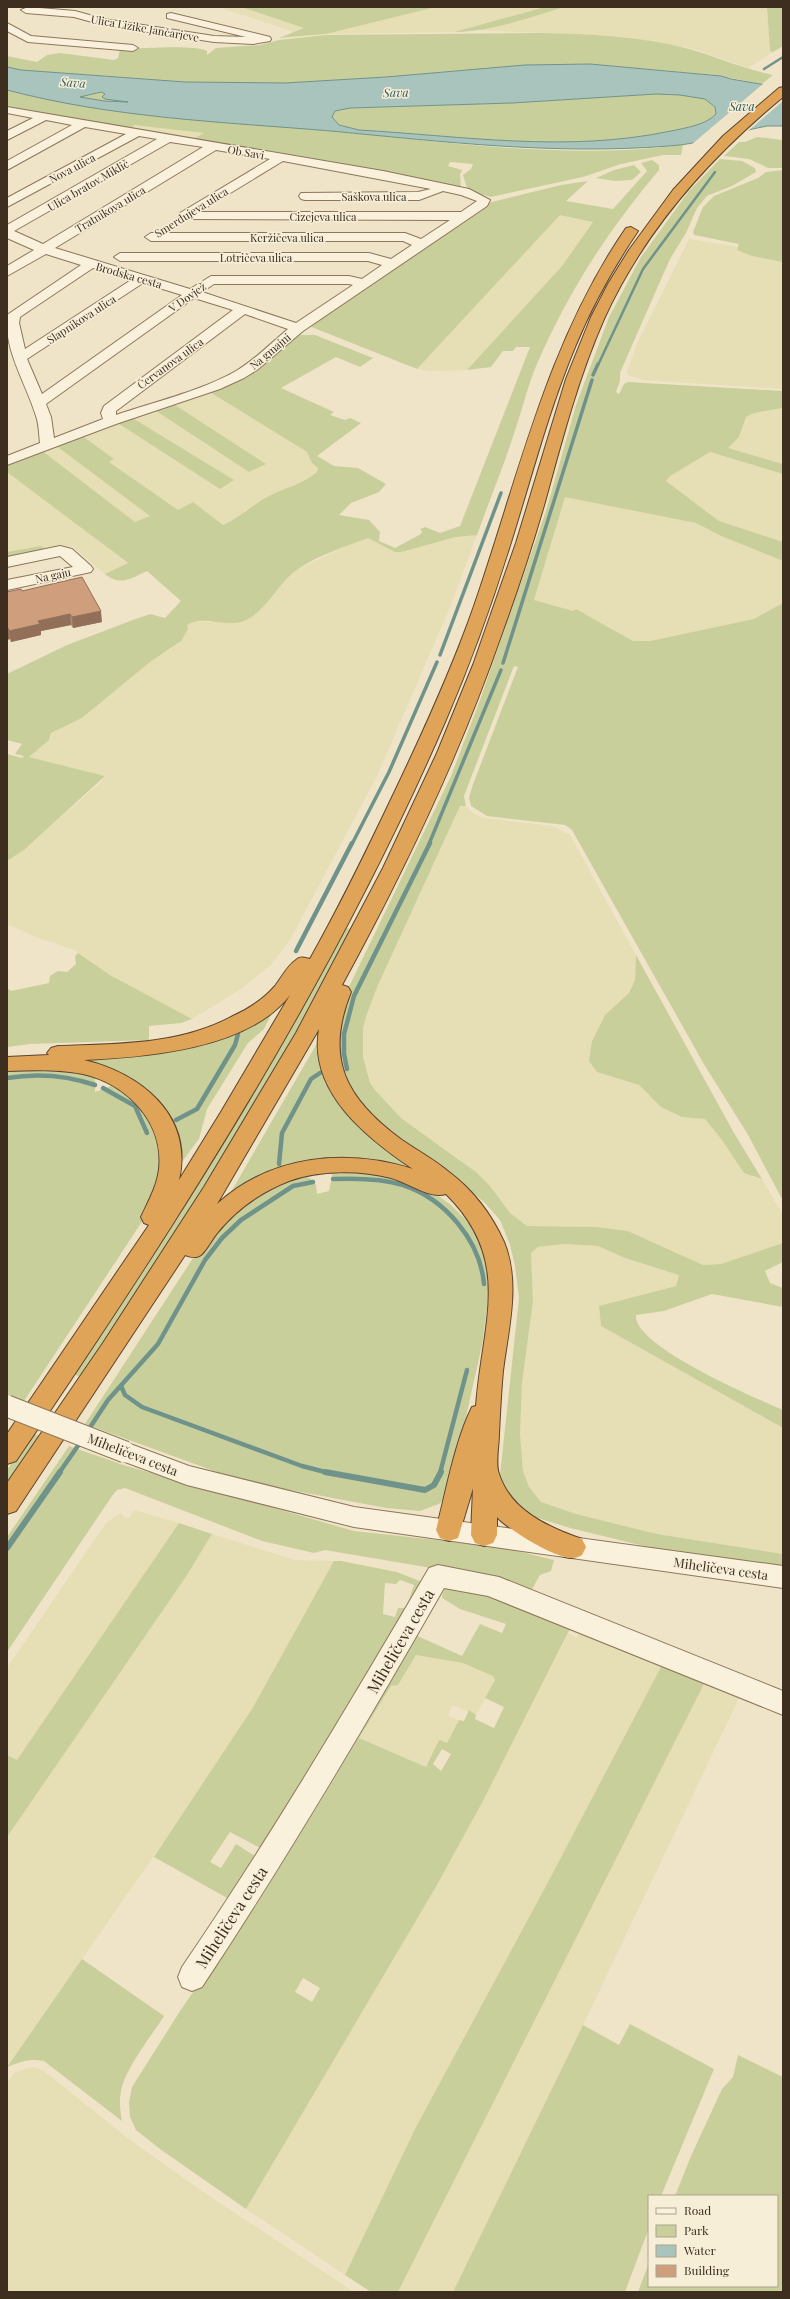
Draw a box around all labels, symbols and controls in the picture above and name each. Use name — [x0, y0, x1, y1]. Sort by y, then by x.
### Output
street label: Ulica Lizike Jančarjeve — [90, 11, 201, 45]
water label: Sava — [59, 73, 86, 91]
water label: Sava — [382, 84, 409, 100]
water label: Sava — [728, 98, 755, 114]
street label: Ob Savi — [226, 141, 266, 163]
street label: Nova ulica — [46, 149, 98, 186]
street label: Ulica bratov Miklič — [45, 156, 131, 214]
street label: Tratnikova ulica — [72, 182, 148, 236]
street label: Smerdujeva ulica — [151, 183, 231, 241]
street label: Saškova ulica — [341, 189, 407, 204]
street label: Cizejeva ulica — [289, 209, 357, 224]
street label: Keržičeva ulica — [250, 230, 325, 245]
street label: Lotričeva ulica — [220, 250, 293, 265]
street label: Brodska cesta — [94, 258, 164, 292]
street label: V Dovjež — [165, 279, 209, 316]
street label: Slapnikova ulica — [44, 291, 119, 347]
street label: Na gmajni — [246, 329, 294, 373]
street label: Červanova ulica — [134, 334, 207, 392]
street label: Na gaju — [34, 564, 73, 586]
street label: Miheličeva cesta — [85, 1429, 181, 1479]
street label: Miheličeva cesta — [673, 1553, 770, 1583]
street label: Miheličeva cesta — [362, 1585, 438, 1697]
street label: Miheličeva cesta — [190, 1862, 272, 1972]
legend — [648, 2195, 778, 2287]
text: Road — [684, 2202, 711, 2218]
text: Park — [684, 2222, 709, 2238]
text: Water — [683, 2242, 717, 2258]
text: Building — [684, 2262, 730, 2278]

